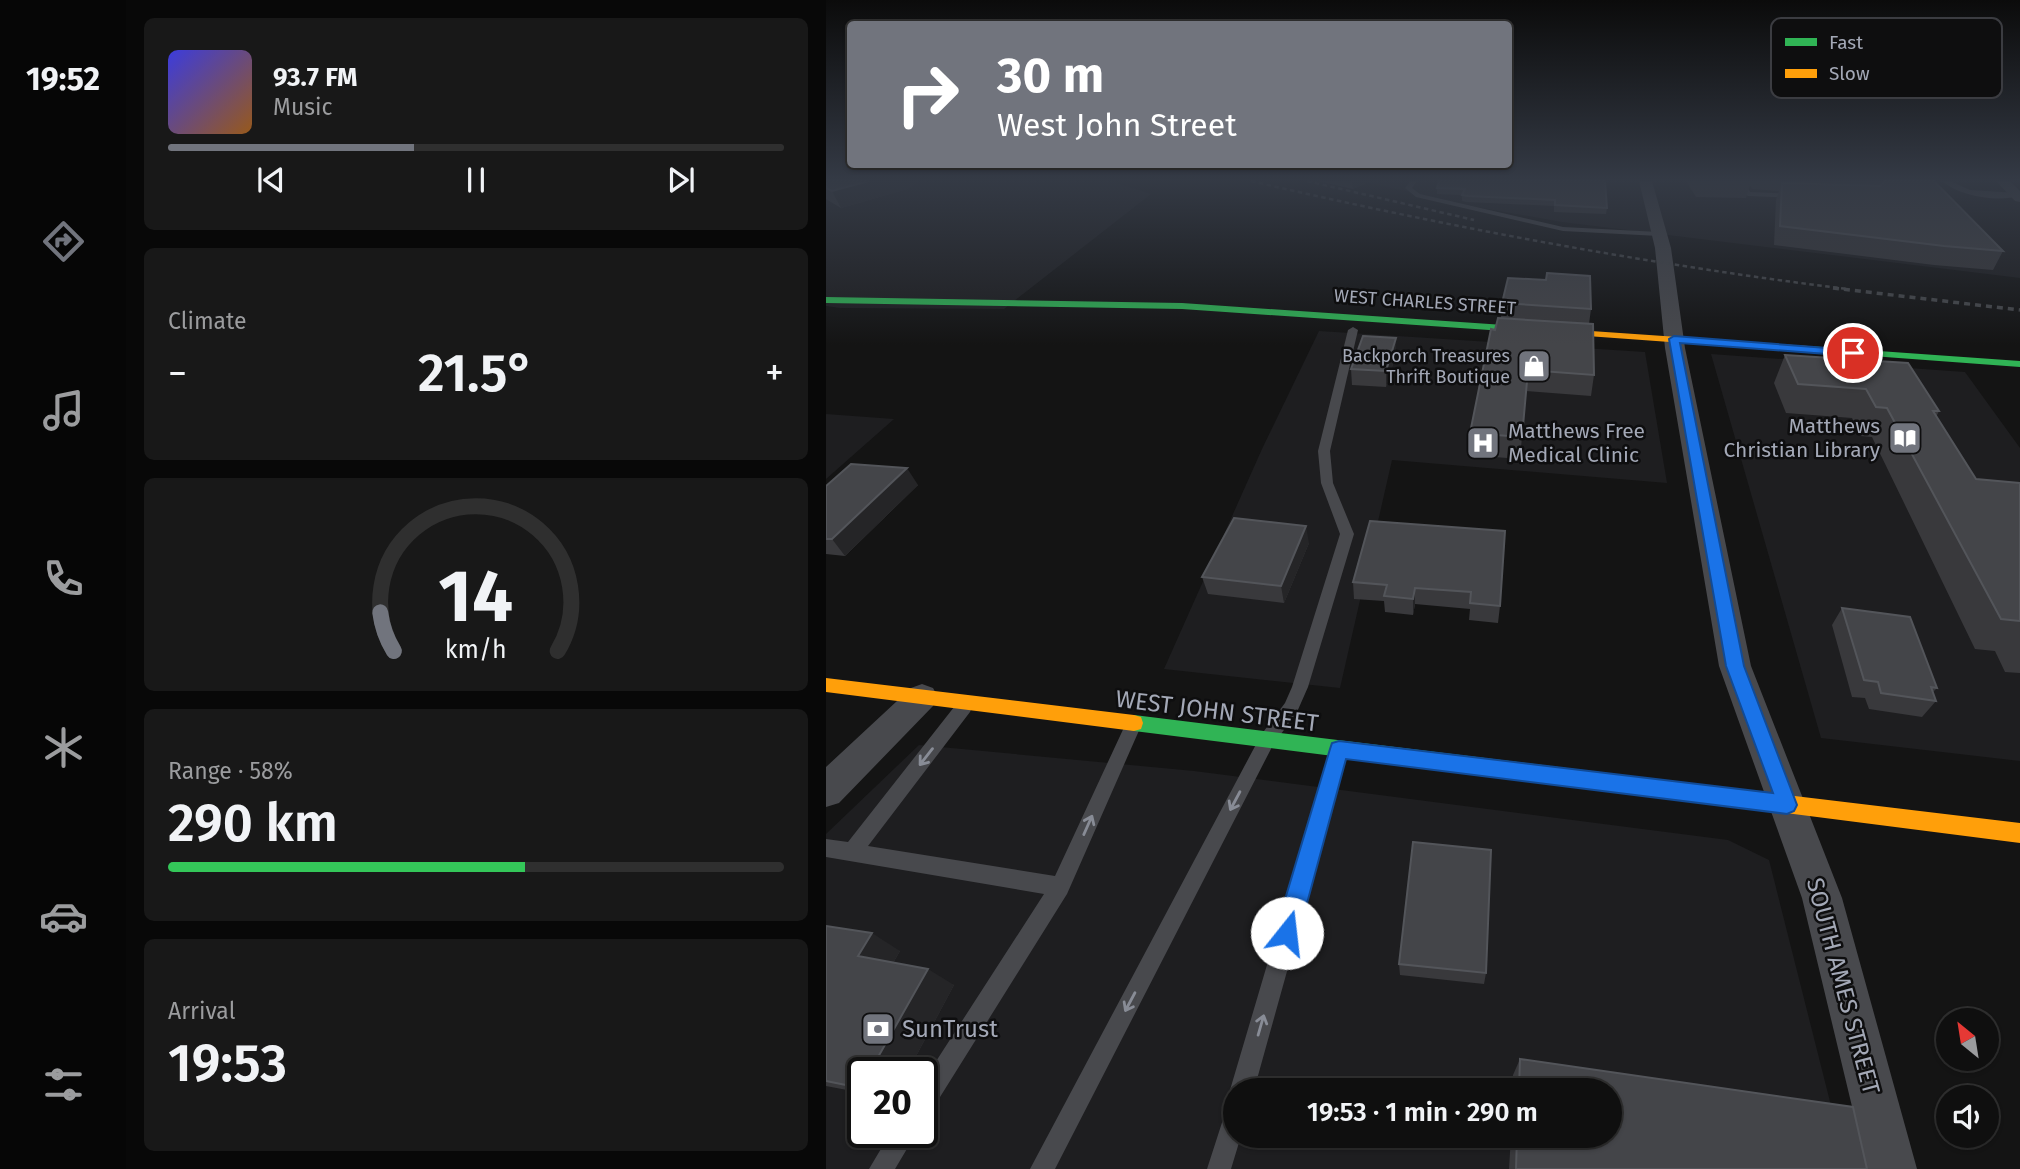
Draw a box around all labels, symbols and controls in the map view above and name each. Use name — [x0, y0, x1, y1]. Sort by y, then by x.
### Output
legend — [1771, 18, 2002, 98]
text: Fast — [1829, 31, 1863, 54]
text: 30 m — [997, 46, 1104, 105]
icon: right — [882, 49, 973, 140]
text: 19:52 — [26, 60, 100, 98]
text: 93.7 FM — [273, 62, 358, 93]
text: Slow — [1829, 62, 1870, 85]
text: Music — [273, 93, 333, 121]
text: West John Street — [997, 106, 1237, 144]
icon: previous — [252, 161, 290, 199]
icon: pause — [457, 161, 495, 199]
icon: next — [662, 161, 700, 199]
icon: directions — [39, 217, 88, 266]
street label: WEST CHARLES STREET — [1333, 285, 1517, 319]
text: Climate — [168, 307, 247, 335]
pin — [1823, 323, 1883, 383]
icon: arrive — [1834, 334, 1872, 372]
text: 21.5° — [418, 342, 534, 405]
place label: Backporch Treasures Thrift Boutique — [1342, 345, 1510, 388]
shop icon: Backporch Treasures Thrift Boutique — [1515, 347, 1553, 385]
text: − — [168, 350, 187, 396]
text: + — [765, 350, 784, 396]
icon: music — [39, 386, 88, 435]
place label: Matthews Christian Library — [1723, 413, 1881, 463]
place label: Matthews Free Medical Clinic — [1508, 418, 1645, 468]
library icon: Matthews Christian Library — [1886, 419, 1924, 457]
hospital icon: Matthews Free Medical Clinic — [1464, 424, 1502, 462]
text: 14 — [439, 553, 513, 640]
icon: phone — [39, 554, 88, 603]
text: km/h — [445, 634, 507, 664]
street label: WEST JOHN STREET — [1114, 685, 1321, 737]
icon: climate — [39, 723, 88, 772]
one-way arrow — [918, 748, 933, 766]
text: Range · 58% — [168, 757, 293, 785]
one-way arrow — [1228, 790, 1242, 810]
text: 290 km — [168, 792, 338, 855]
one-way arrow — [1082, 815, 1095, 836]
street label: SOUTH AMES STREET — [1801, 875, 1885, 1098]
icon: car — [39, 892, 88, 941]
position arrow — [1250, 896, 1324, 970]
one-way arrow — [1122, 991, 1136, 1012]
text: Arrival — [168, 997, 235, 1025]
north arrow — [1936, 1008, 1998, 1071]
map controls — [1936, 1008, 1999, 1148]
bank icon: SunTrust — [859, 1010, 897, 1048]
one-way arrow — [1255, 1014, 1268, 1036]
place label: SunTrust — [902, 1015, 998, 1043]
text: 19:53 — [168, 1032, 287, 1095]
speed limit sign: 20 — [847, 1057, 938, 1148]
icon: filters — [39, 1060, 88, 1109]
button: sound — [1936, 1085, 1999, 1148]
text: 19:53 · 1 min · 290 m — [1307, 1097, 1538, 1128]

